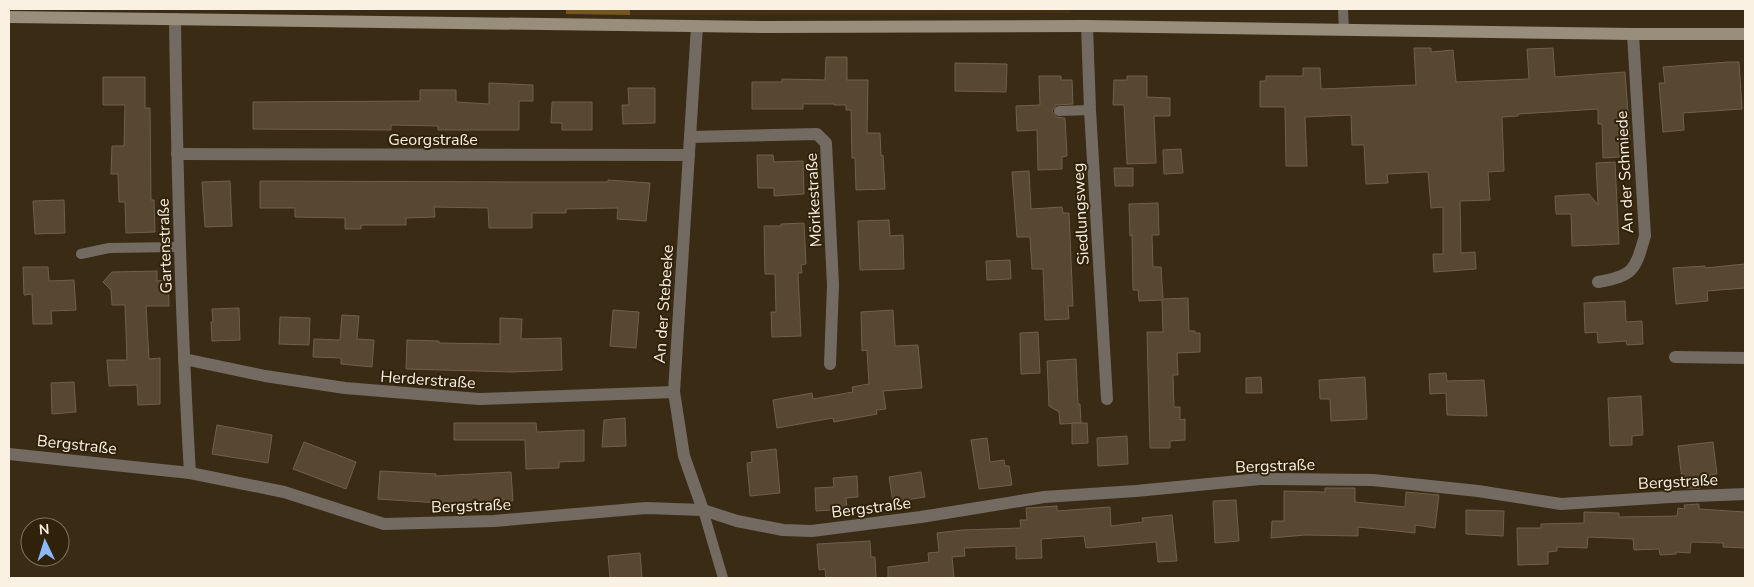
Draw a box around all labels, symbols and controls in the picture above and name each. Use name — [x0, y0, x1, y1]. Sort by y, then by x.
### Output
street label: An der Schmiede — [1611, 110, 1639, 234]
street label: Georgstraße — [388, 129, 478, 151]
street label: Mörikestraße — [801, 152, 827, 247]
street label: Siedlungsweg — [1067, 162, 1095, 266]
street label: Gartenstraße — [152, 198, 178, 294]
street label: An der Stebeeke — [649, 244, 679, 364]
street label: Herderstraße — [380, 366, 476, 394]
street label: Bergstraße — [36, 430, 118, 460]
street label: Bergstraße — [1235, 454, 1315, 478]
street label: Bergstraße — [1638, 469, 1719, 495]
street label: Bergstraße — [830, 492, 912, 524]
street label: Bergstraße — [431, 494, 511, 518]
north arrow — [20, 517, 70, 567]
text: N — [38, 520, 50, 539]

